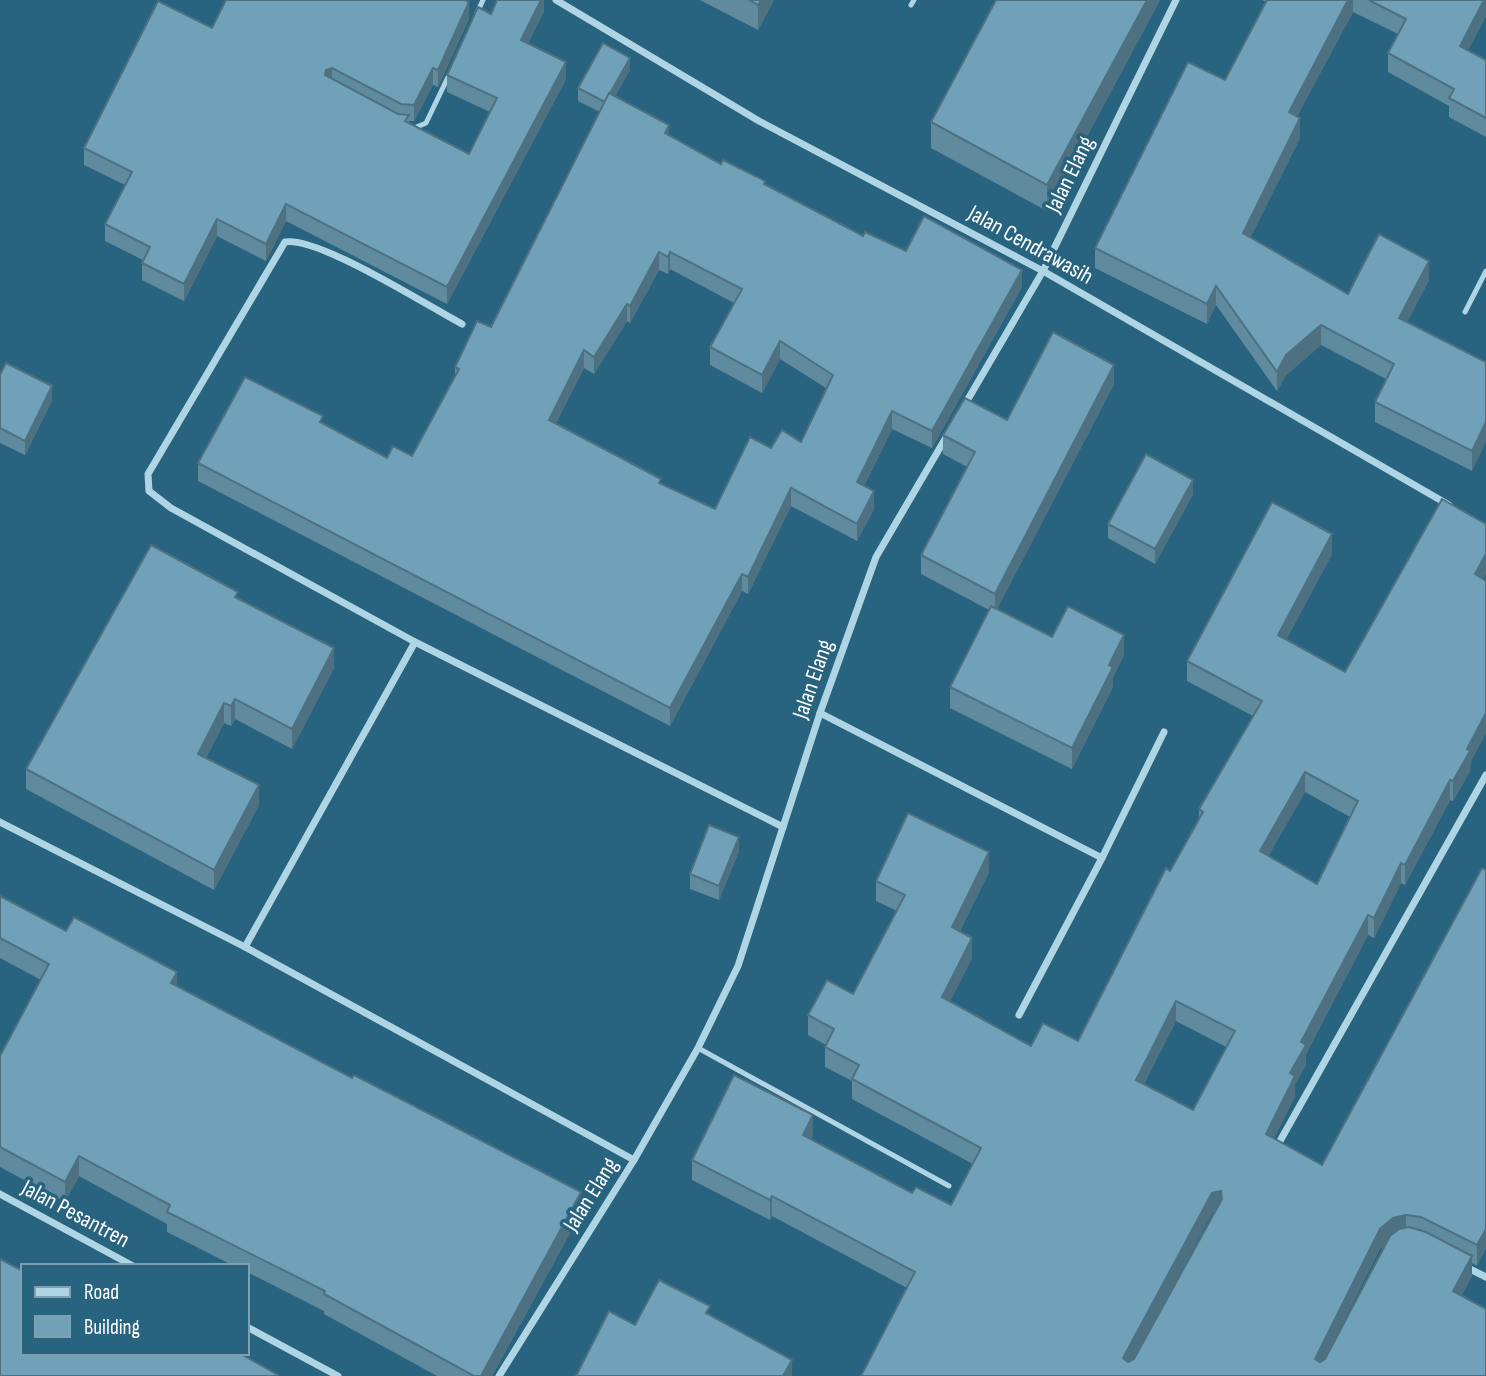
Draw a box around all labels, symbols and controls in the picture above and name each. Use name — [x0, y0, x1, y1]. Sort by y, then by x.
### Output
street label: Jalan Elang — [1039, 132, 1100, 218]
street label: Jalan Cendrawasih — [962, 199, 1098, 291]
street label: Jalan Elang — [786, 636, 840, 724]
street label: Jalan Elang — [557, 1152, 624, 1238]
street label: Jalan Pesantren — [16, 1173, 134, 1254]
legend — [21, 1264, 248, 1355]
text: Road — [84, 1280, 119, 1305]
text: Building — [84, 1315, 140, 1340]

